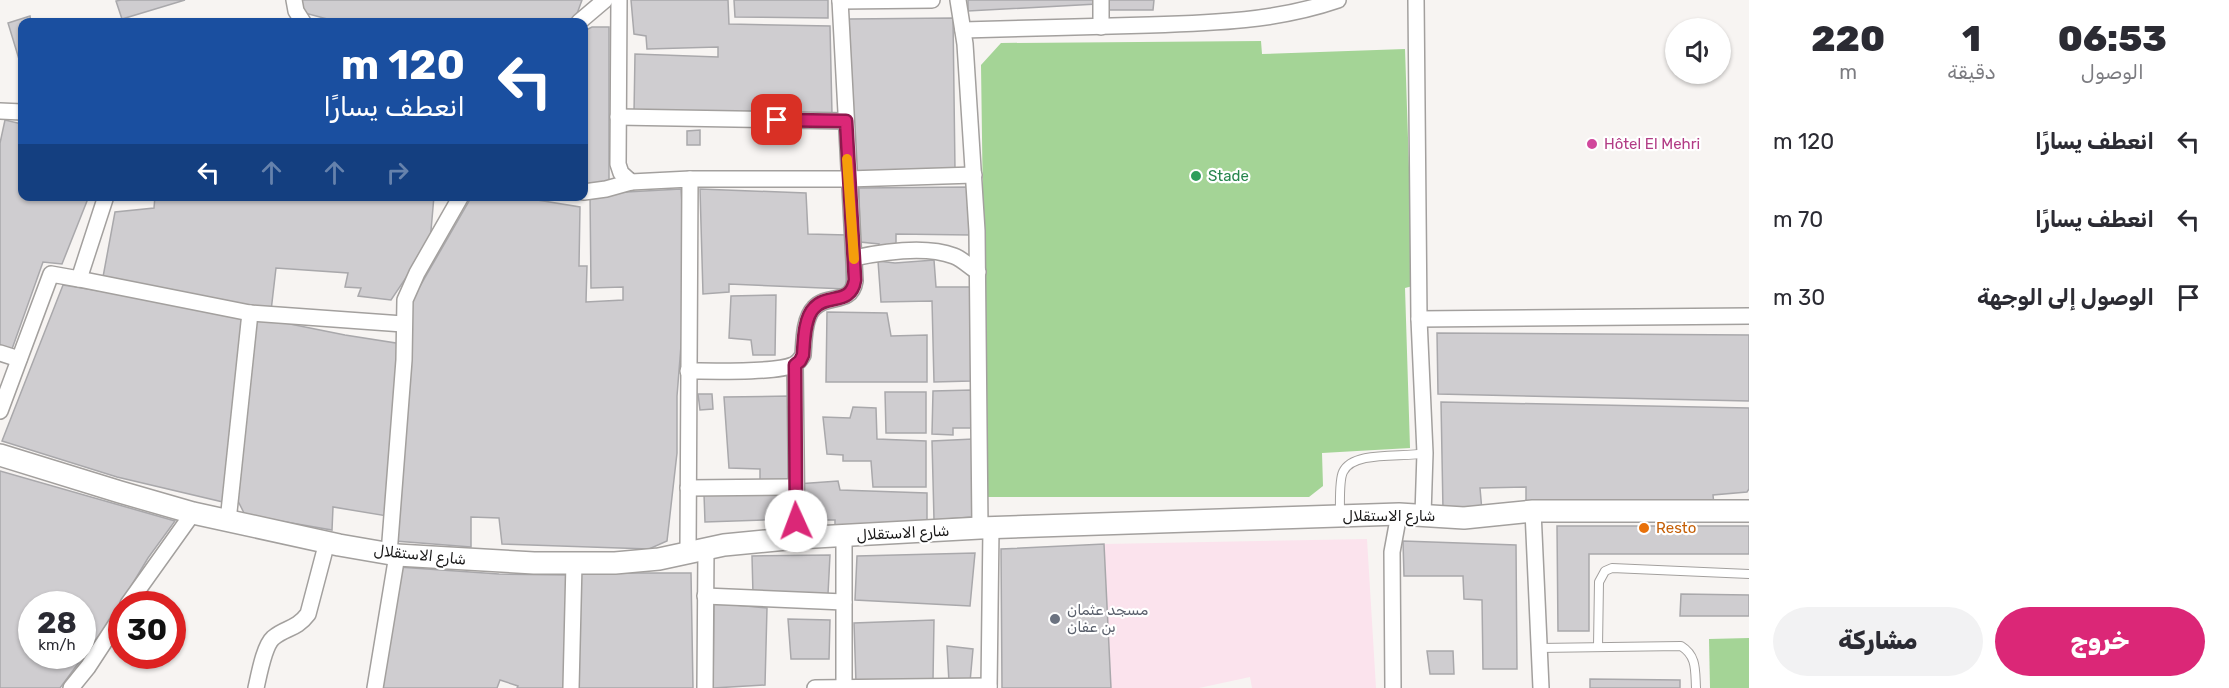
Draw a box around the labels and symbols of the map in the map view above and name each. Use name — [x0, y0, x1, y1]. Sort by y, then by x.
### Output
pin — [751, 94, 802, 145]
place label: Hôtel El Mehri — [1604, 135, 1700, 153]
marker: Hôtel El Mehri — [1585, 137, 1599, 151]
place label: Stade — [1208, 167, 1249, 185]
marker: Stade — [1189, 169, 1203, 183]
position arrow — [764, 489, 828, 553]
street label: شارع الاستقلال — [1343, 507, 1435, 527]
place label: Resto — [1656, 519, 1696, 537]
marker: Resto — [1637, 521, 1651, 535]
street label: شارع الاستقلال — [856, 522, 950, 546]
street label: شارع الاستقلال — [373, 541, 467, 571]
speed limit sign: 30 — [108, 591, 186, 669]
place label: مسجد عثمان بن عفان — [1067, 601, 1148, 636]
marker: مسجد عثمان بن عفان — [1048, 612, 1062, 626]

